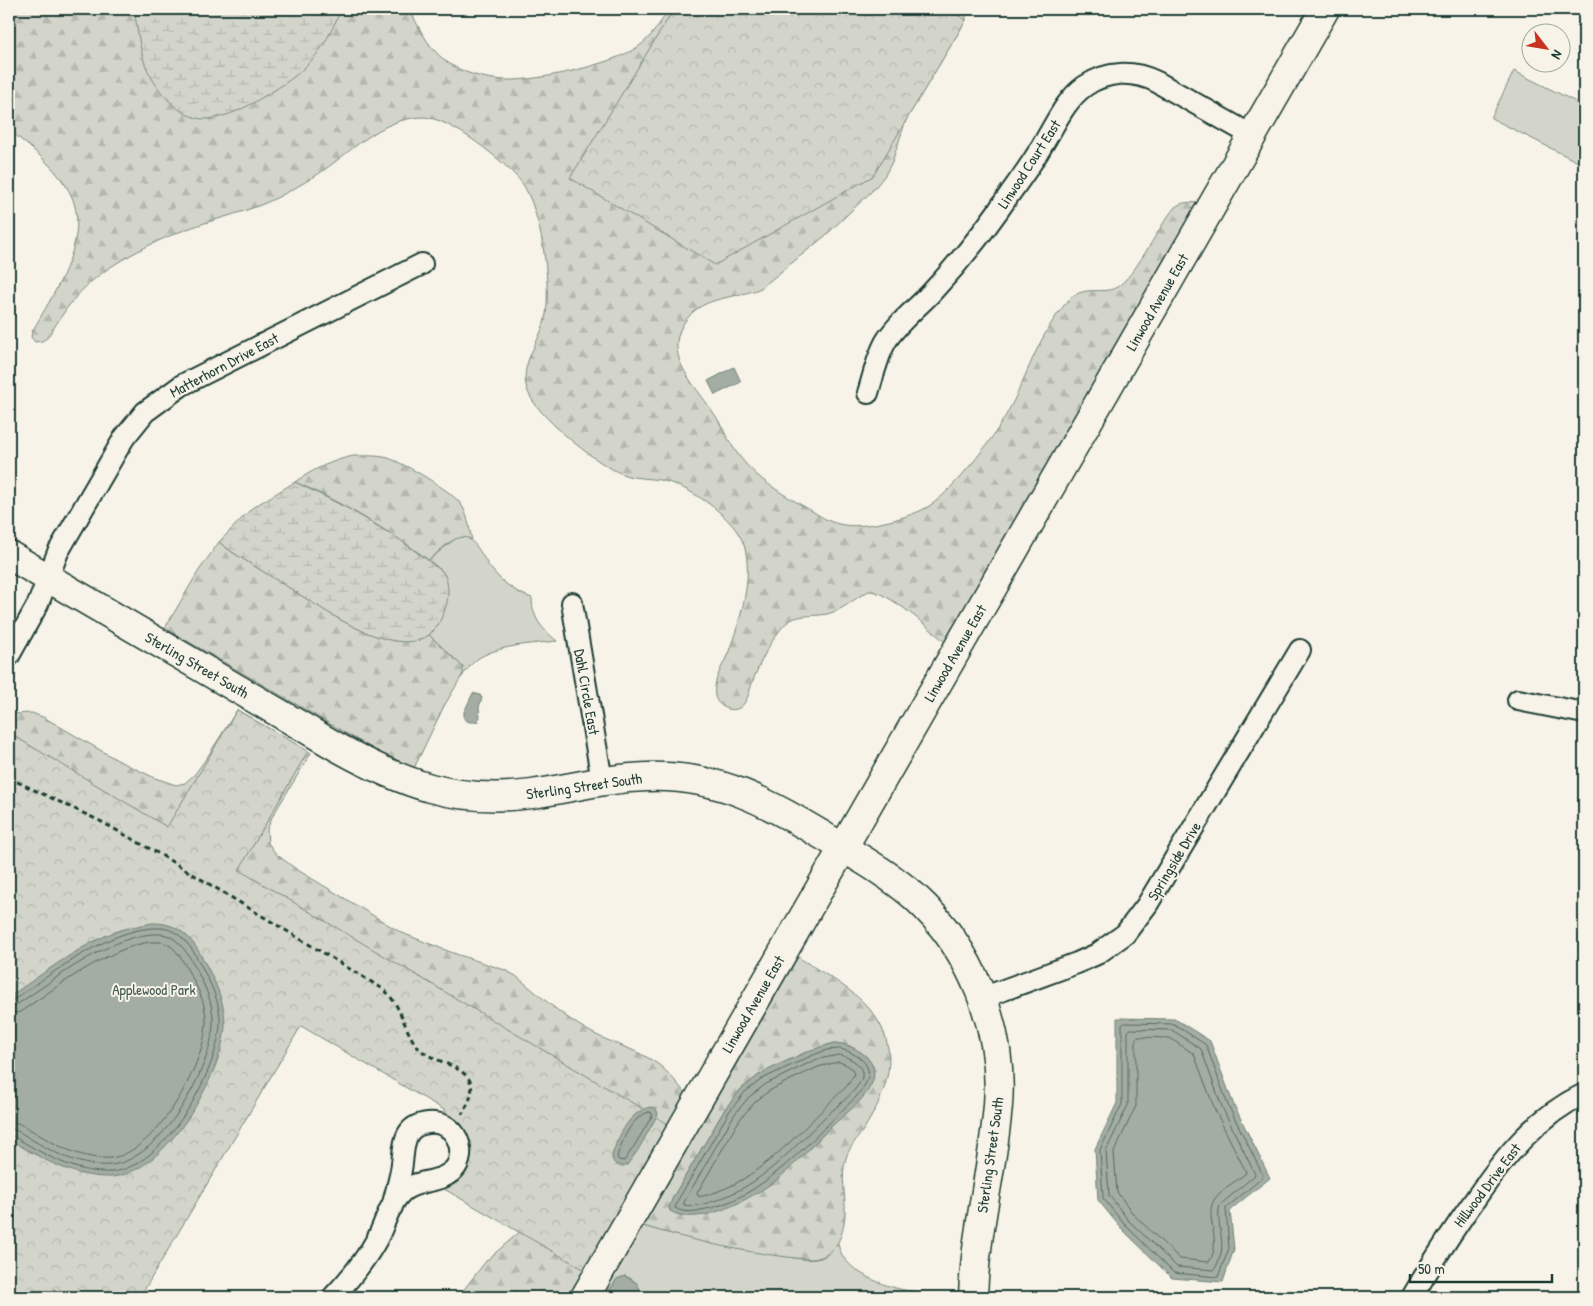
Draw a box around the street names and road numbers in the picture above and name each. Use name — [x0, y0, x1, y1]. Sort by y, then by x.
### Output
street label: Linwood Court East — [992, 115, 1066, 213]
street label: Linwood Avenue East — [1121, 249, 1194, 354]
street label: Matterhorn Drive East — [166, 327, 283, 403]
street label: Linwood Avenue East — [919, 600, 992, 705]
street label: Sterling Street South — [141, 627, 253, 703]
street label: Dahl Circle East — [569, 647, 605, 737]
street label: Sterling Street South — [525, 767, 643, 805]
street label: Springside Drive — [1142, 818, 1206, 904]
street label: Linwood Avenue East — [717, 951, 790, 1056]
street label: Sterling Street South — [971, 1096, 1009, 1214]
street label: Hillwood Drive East — [1448, 1138, 1526, 1231]

